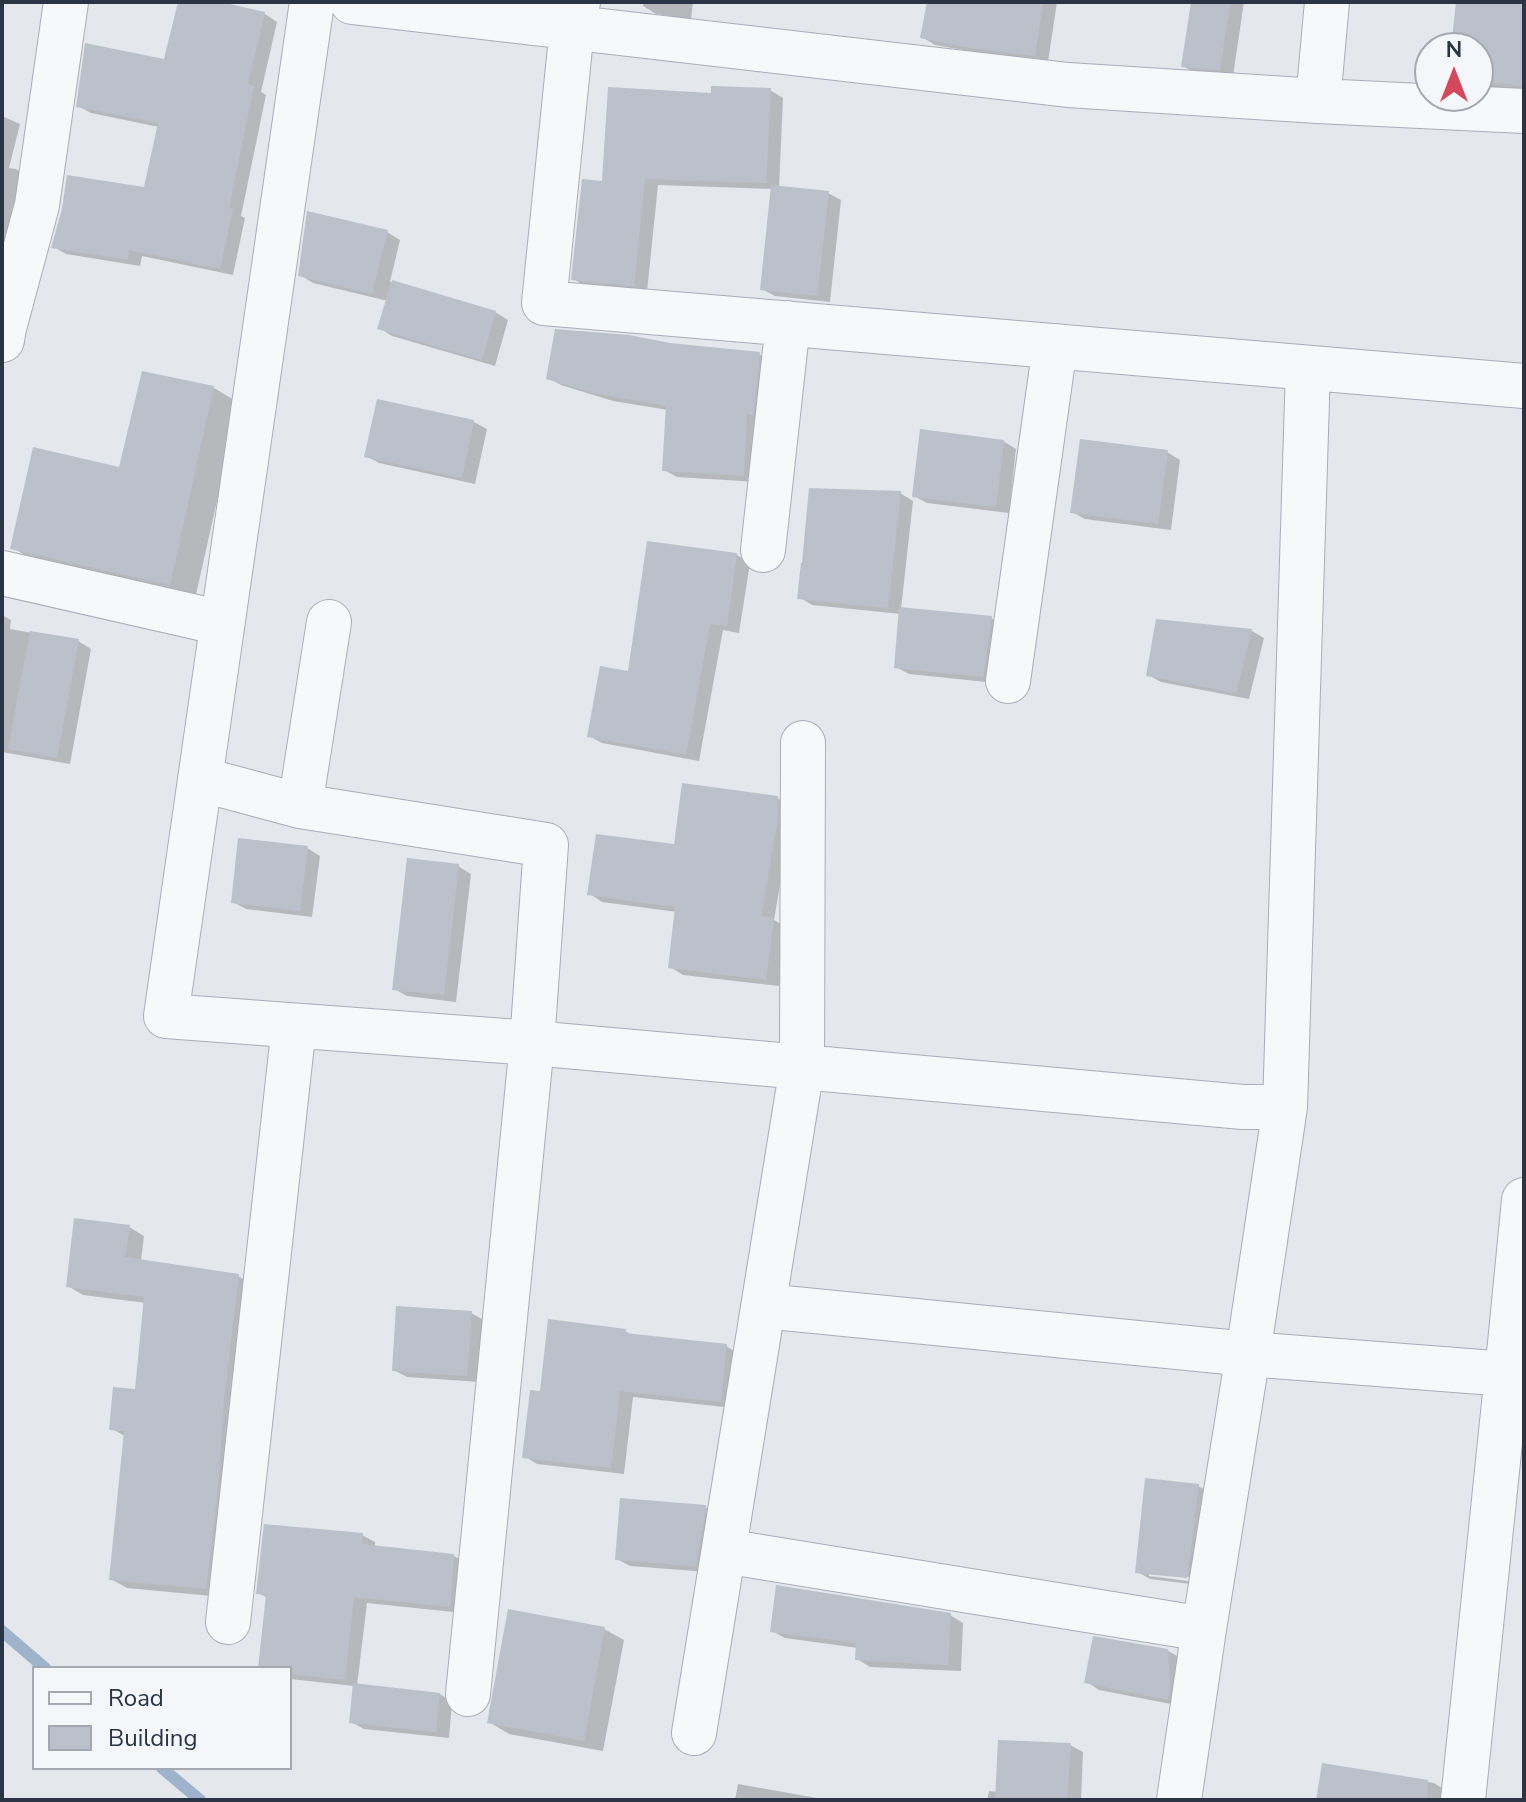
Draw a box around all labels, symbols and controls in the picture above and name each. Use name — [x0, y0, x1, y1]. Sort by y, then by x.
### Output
north arrow — [1414, 32, 1494, 112]
text: N — [1446, 35, 1462, 65]
legend — [32, 1666, 292, 1770]
text: Road — [108, 1682, 164, 1714]
text: Building — [108, 1722, 198, 1754]

